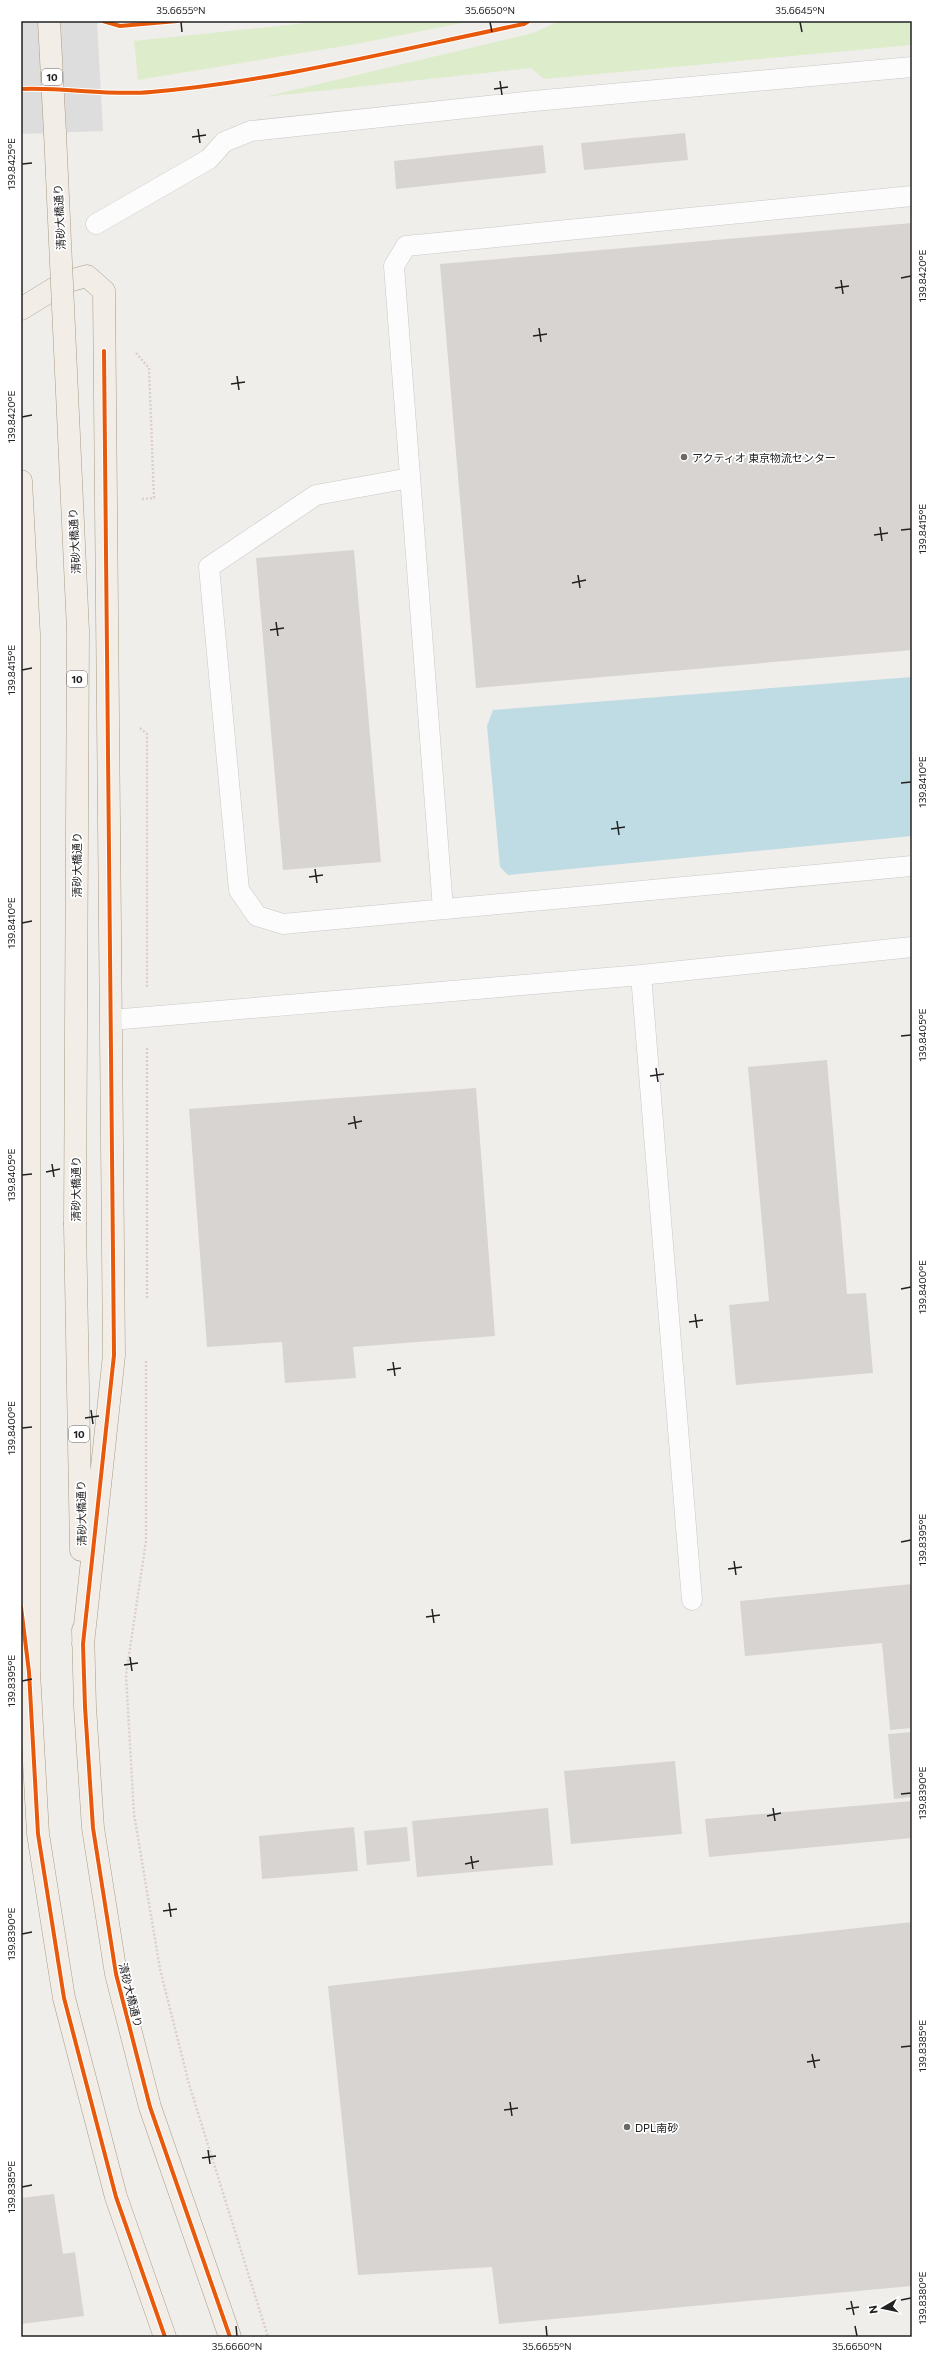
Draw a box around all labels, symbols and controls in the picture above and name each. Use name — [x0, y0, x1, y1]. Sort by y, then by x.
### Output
text: 35.6655°N — [156, 4, 206, 16]
text: 35.6650°N — [465, 4, 515, 16]
text: 35.6645°N — [775, 4, 825, 16]
road number: 10 — [42, 69, 62, 85]
text: 139.8425°E — [5, 138, 17, 190]
street label: 清砂大橋通り — [51, 184, 67, 250]
text: 139.8420°E — [916, 250, 928, 302]
text: 139.8420°E — [5, 391, 17, 443]
place label: アクティオ 東京物流センター — [692, 451, 836, 464]
marker: アクティオ 東京物流センター — [679, 452, 689, 462]
text: 139.8415°E — [916, 504, 928, 554]
street label: 清砂大橋通り — [66, 508, 82, 574]
text: 139.8415°E — [5, 645, 17, 695]
road number: 10 — [67, 671, 87, 687]
text: 139.8410°E — [916, 756, 928, 808]
street label: 清砂大橋通り — [70, 832, 83, 898]
text: 139.8410°E — [5, 897, 17, 949]
text: 139.8405°E — [916, 1008, 928, 1062]
text: 139.8405°E — [5, 1148, 17, 1202]
street label: 清砂大橋通り — [69, 1156, 82, 1222]
text: 139.8400°E — [916, 1260, 928, 1314]
text: 139.8400°E — [5, 1401, 17, 1455]
road number: 10 — [69, 1426, 89, 1442]
street label: 清砂大橋通り — [74, 1480, 88, 1546]
text: 139.8395°E — [916, 1514, 928, 1566]
text: 139.8395°E — [5, 1655, 17, 1707]
text: 139.8390°E — [916, 1766, 928, 1820]
text: 139.8390°E — [5, 1907, 17, 1961]
street label: 清砂大橋通り — [117, 1961, 145, 2029]
text: 139.8385°E — [916, 2020, 928, 2072]
place label: DPL南砂 — [635, 2121, 678, 2134]
marker: DPL南砂 — [622, 2122, 632, 2132]
text: 139.8385°E — [5, 2161, 17, 2213]
text: 139.8380°E — [916, 2271, 928, 2325]
north arrow — [863, 2288, 903, 2328]
text: N — [866, 2305, 880, 2315]
text: 35.6660°N — [212, 2340, 262, 2352]
text: 35.6655°N — [522, 2340, 572, 2352]
text: 35.6650°N — [832, 2340, 882, 2352]

